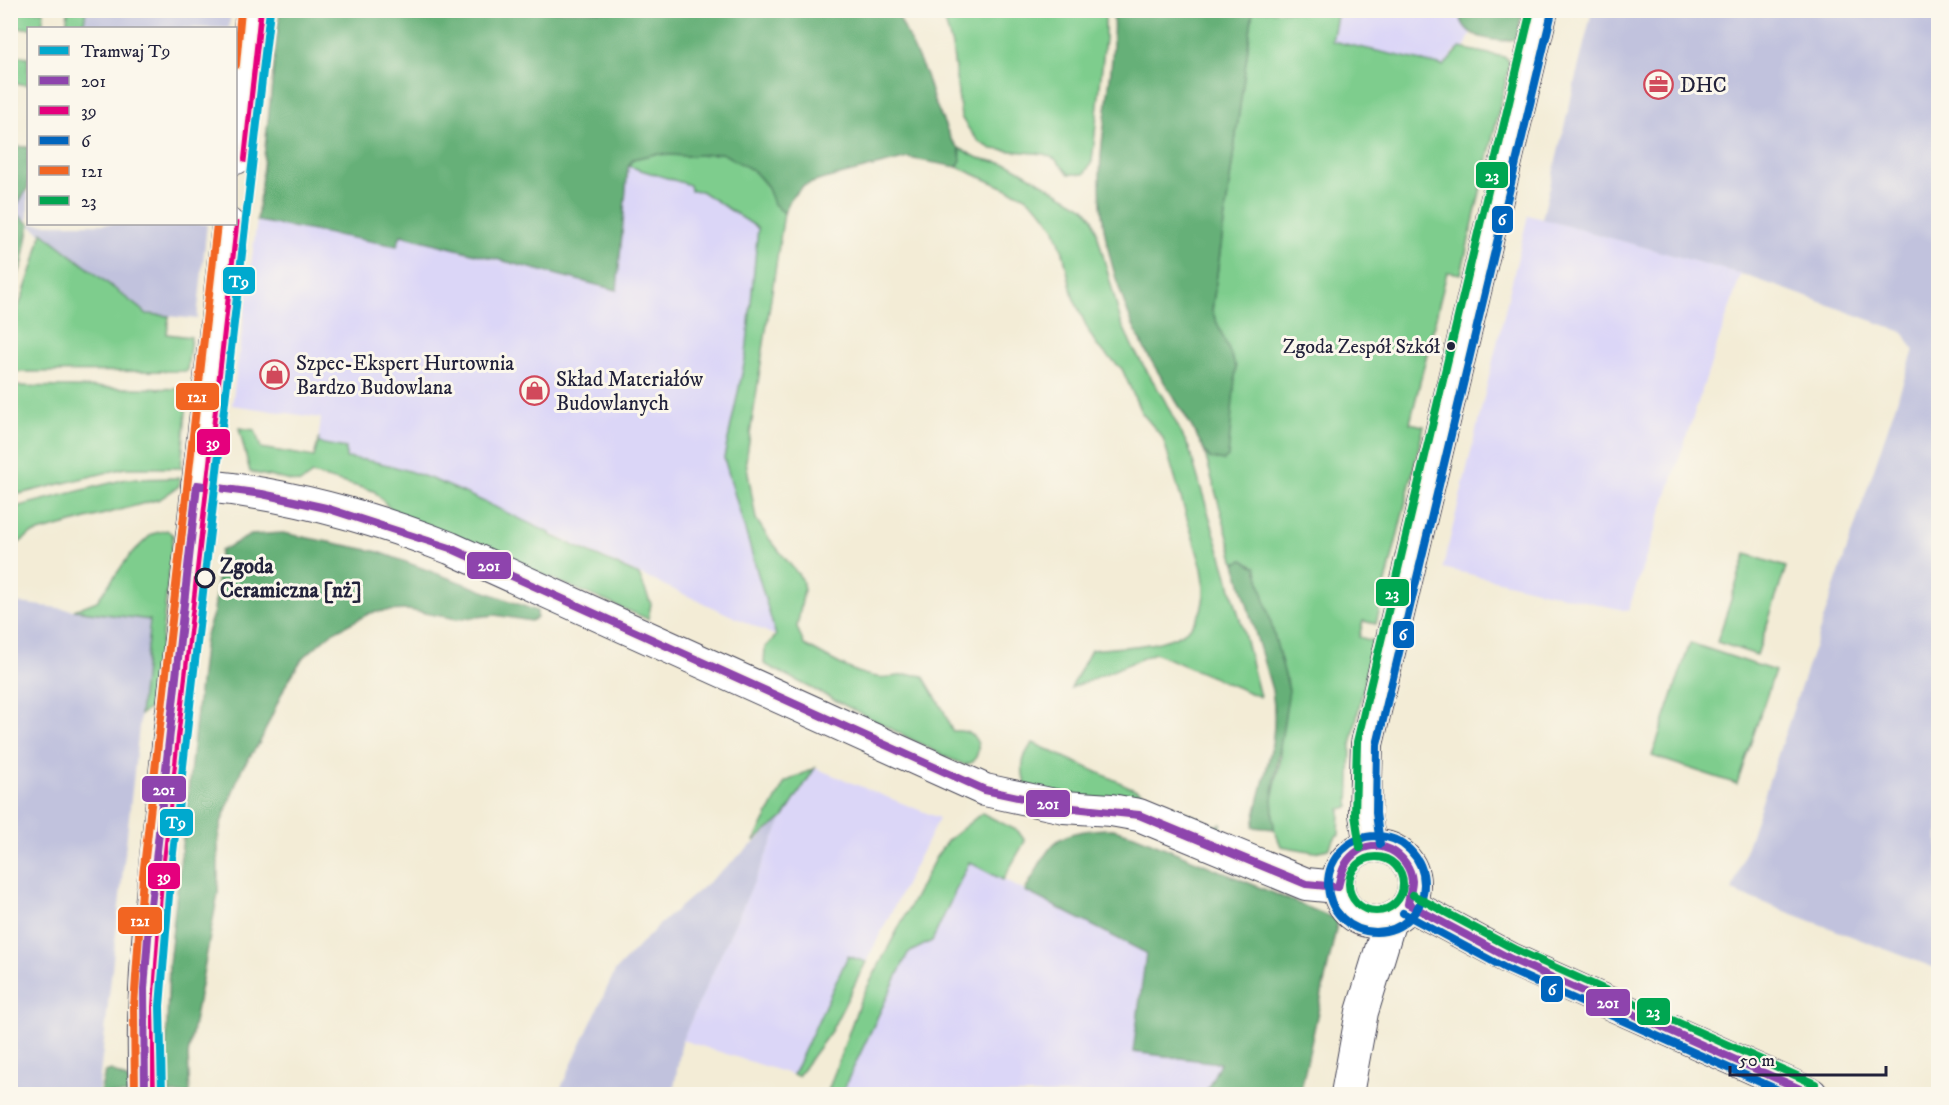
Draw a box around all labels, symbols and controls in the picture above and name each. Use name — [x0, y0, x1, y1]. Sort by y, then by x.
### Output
legend — [27, 27, 237, 225]
text: Tramwaj T9 — [81, 41, 171, 63]
office icon: DHC — [1643, 69, 1675, 101]
text: 201 — [81, 71, 106, 93]
place label: DHC — [1680, 73, 1727, 99]
text: 39 — [81, 101, 97, 123]
text: 6 — [81, 131, 91, 153]
text: 121 — [81, 161, 103, 183]
line badge: 23 — [1475, 161, 1509, 189]
text: 23 — [1485, 166, 1499, 186]
text: 23 — [81, 191, 97, 213]
line badge: 6 — [1491, 205, 1514, 234]
text: 6 — [1498, 210, 1508, 230]
line badge: T9 — [222, 266, 256, 295]
text: T9 — [228, 272, 249, 292]
place label: Zgoda Zespół Szkół — [1283, 335, 1440, 360]
marker: Zgoda Zespół Szkół — [1445, 340, 1457, 352]
place label: Szpec-Ekspert Hurtownia Bardzo Budowlana — [296, 351, 514, 401]
shop icon: Szpec-Ekspert Hurtownia Bardzo Budowlana — [259, 359, 291, 391]
place label: Skład Materiałów Budowlanych — [556, 367, 704, 417]
shop icon: Skład Materiałów Budowlanych — [519, 375, 551, 407]
line badge: 121 — [175, 382, 220, 411]
text: 121 — [187, 387, 207, 407]
line badge: 39 — [196, 428, 231, 456]
text: 39 — [206, 433, 220, 453]
line badge: 201 — [466, 551, 512, 580]
place label: Zgoda Ceramiczna [nż] — [220, 554, 362, 604]
text: 201 — [478, 556, 500, 576]
marker: Zgoda Ceramiczna [nż] — [195, 568, 215, 588]
line badge: 23 — [1375, 578, 1410, 607]
text: 23 — [1385, 584, 1399, 604]
line badge: 6 — [1392, 620, 1415, 649]
text: 6 — [1399, 625, 1409, 645]
line badge: 201 — [141, 775, 187, 803]
text: 201 — [153, 780, 175, 800]
line badge: 201 — [1025, 789, 1071, 818]
text: 201 — [1037, 794, 1059, 814]
line badge: T9 — [159, 808, 194, 837]
text: T9 — [165, 813, 186, 833]
line badge: 39 — [147, 862, 181, 890]
text: 39 — [157, 867, 171, 887]
line badge: 121 — [117, 906, 163, 935]
text: 121 — [130, 911, 150, 931]
line badge: 6 — [1540, 975, 1564, 1003]
text: 6 — [1548, 980, 1558, 1000]
line badge: 201 — [1585, 988, 1631, 1017]
text: 201 — [1597, 993, 1619, 1013]
line badge: 23 — [1636, 997, 1671, 1026]
text: 23 — [1646, 1002, 1660, 1022]
scale bar — [1730, 1039, 1886, 1077]
text: 50 m — [1739, 1050, 1775, 1072]

